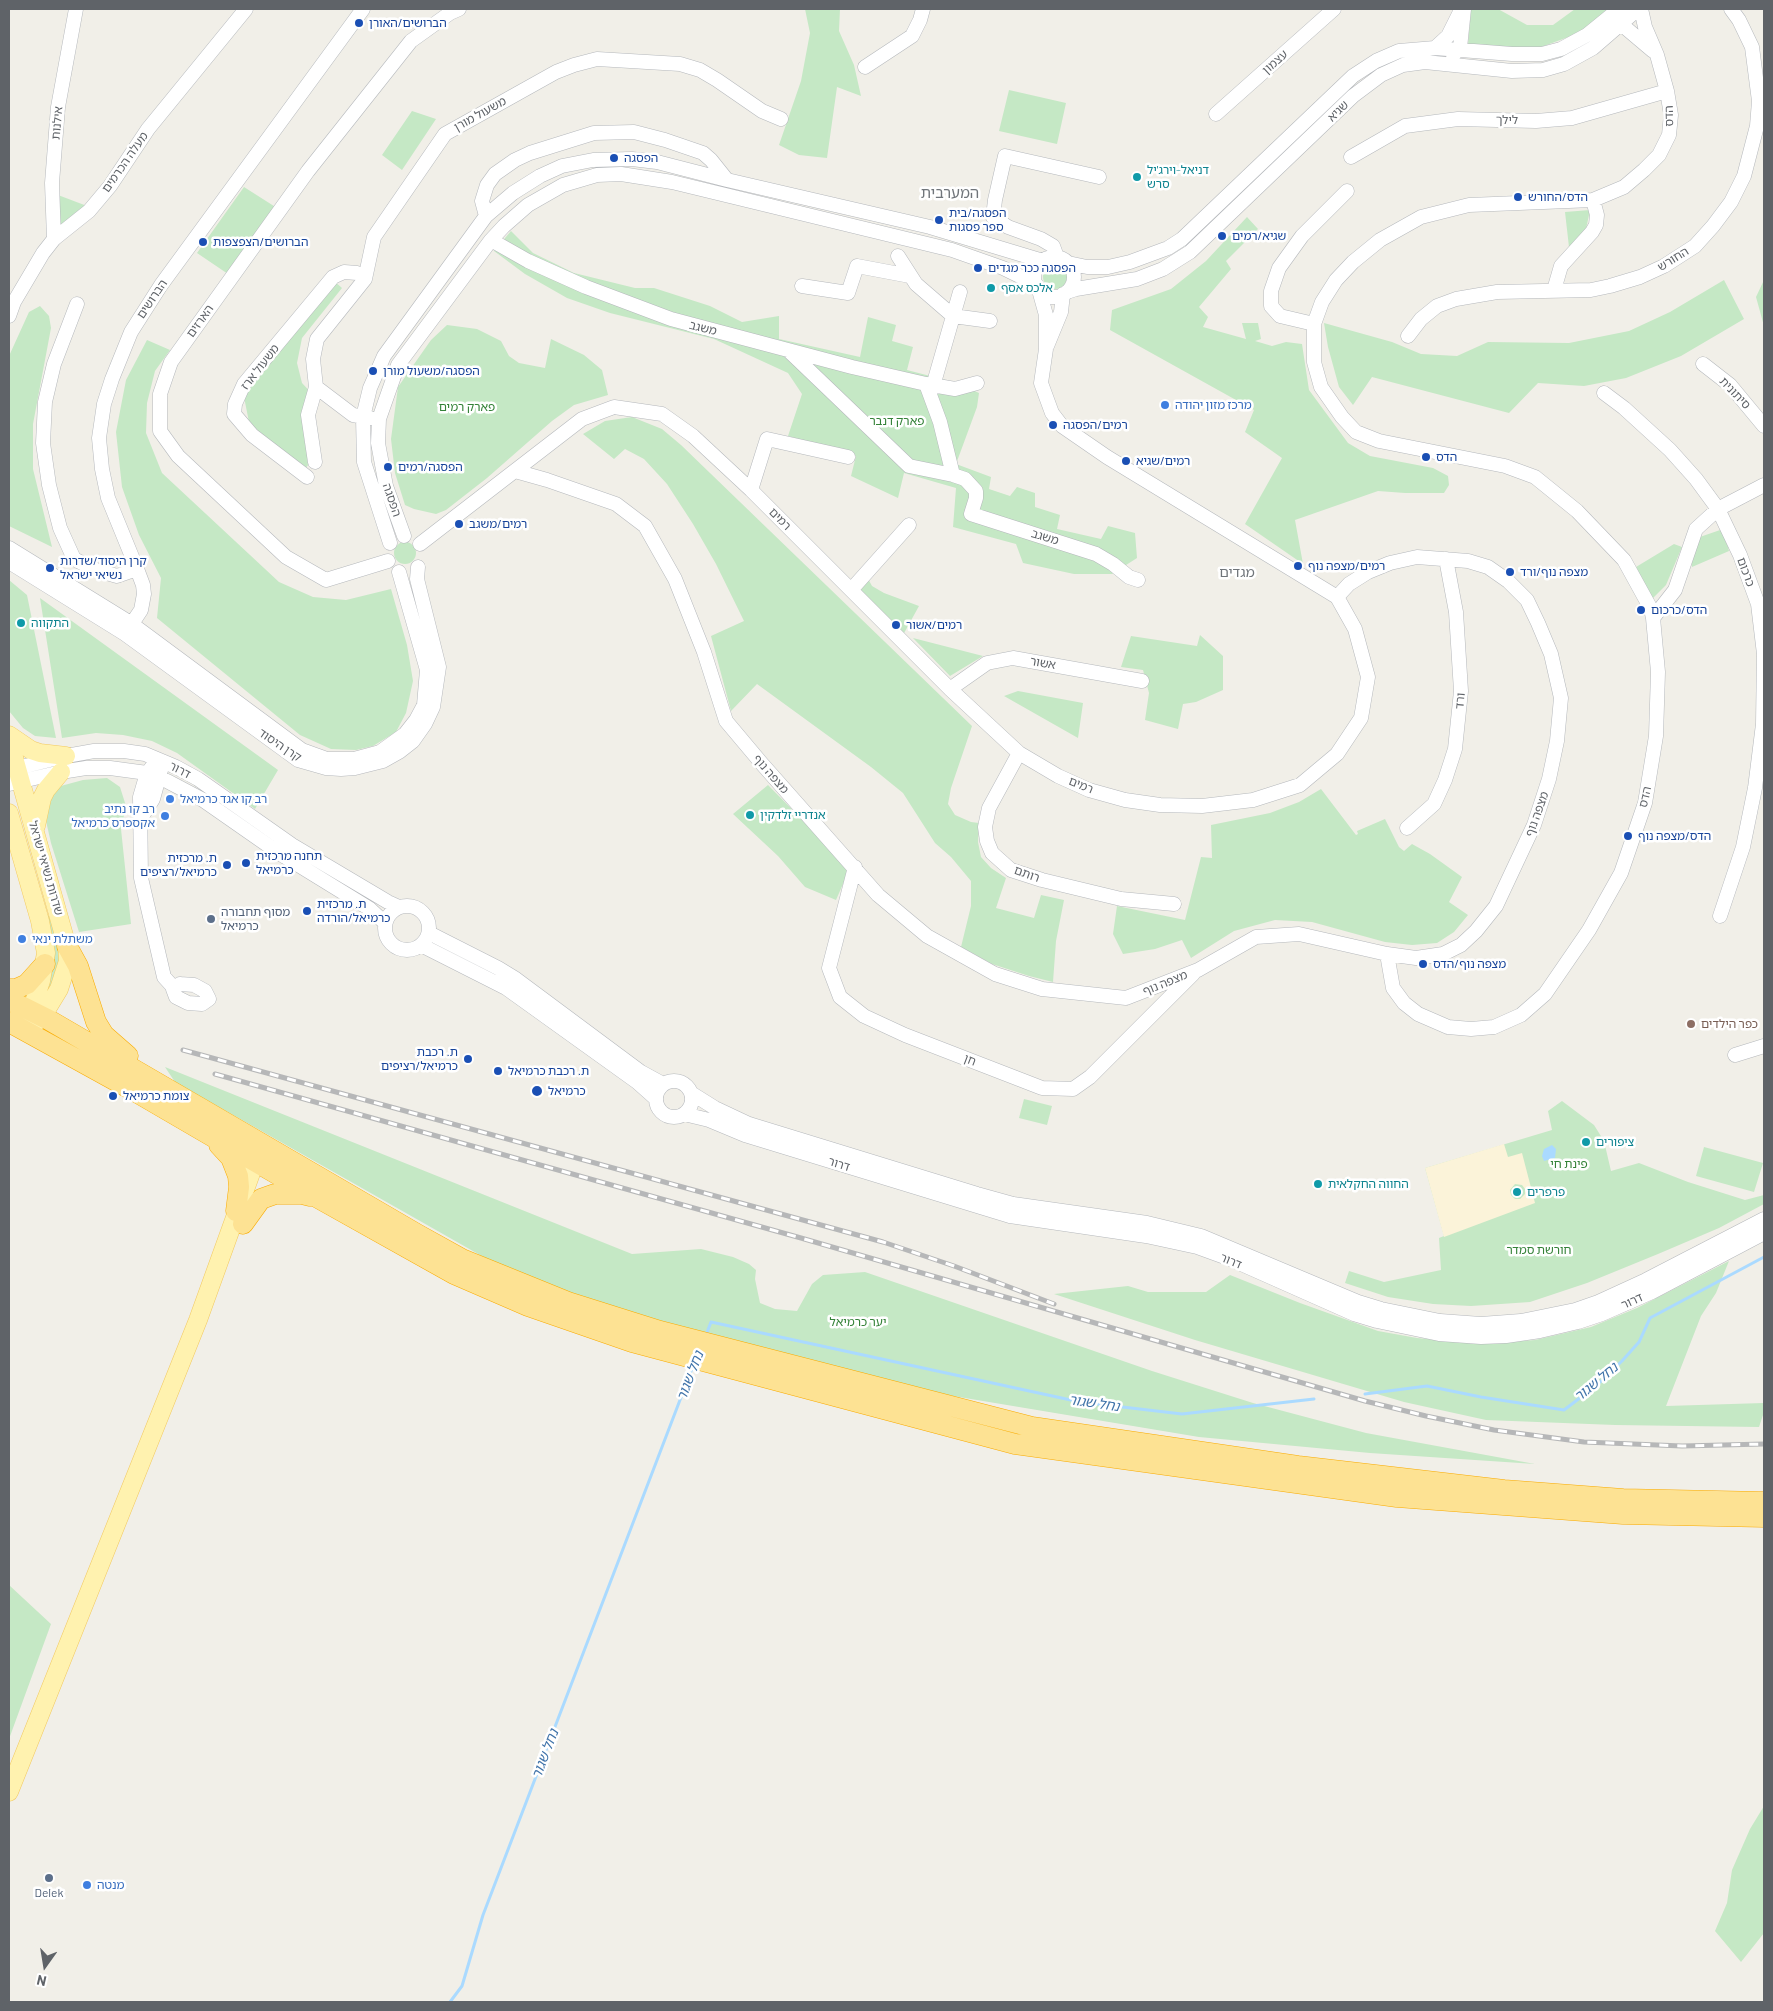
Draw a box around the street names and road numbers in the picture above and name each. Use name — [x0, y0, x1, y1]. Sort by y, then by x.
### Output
street label: עצמון — [1259, 47, 1291, 77]
street label: משעול מורן — [451, 94, 509, 134]
street label: שגיא — [1324, 97, 1352, 125]
street label: הדס — [1661, 105, 1677, 127]
street label: אילנות — [48, 106, 66, 140]
street label: לילך — [1496, 113, 1518, 127]
street label: מעלה הכרמים — [99, 129, 151, 195]
street label: החורש — [1655, 244, 1691, 274]
street label: הברושים — [134, 277, 170, 321]
street label: הארזים — [183, 302, 217, 340]
street label: משגב — [688, 318, 718, 338]
street label: משעול ארז — [238, 341, 282, 393]
street label: סיתונית — [1716, 374, 1754, 412]
street label: הפסגה — [380, 481, 404, 519]
street label: רמים — [766, 505, 794, 533]
street label: משגב — [1029, 526, 1061, 548]
street label: כרכום — [1734, 555, 1758, 589]
street label: אשור — [1029, 654, 1057, 672]
street label: ורד — [1452, 692, 1468, 710]
street label: קרן היסוד — [256, 725, 304, 765]
street label: מצפה נוף — [750, 752, 792, 796]
street label: דרור — [167, 759, 193, 781]
street label: רמים — [1066, 774, 1096, 796]
street label: הדס — [1636, 785, 1654, 809]
street label: מצפה נוף — [1522, 789, 1552, 839]
street label: שדרות נשיאי ישראל — [26, 819, 66, 917]
street label: רותם — [1012, 863, 1042, 885]
street label: מצפה נוף — [1141, 968, 1189, 998]
street label: חן — [962, 1051, 978, 1069]
street label: דרור — [826, 1154, 852, 1174]
street label: דרור — [1218, 1250, 1244, 1272]
street label: דרור — [1619, 1290, 1645, 1312]

